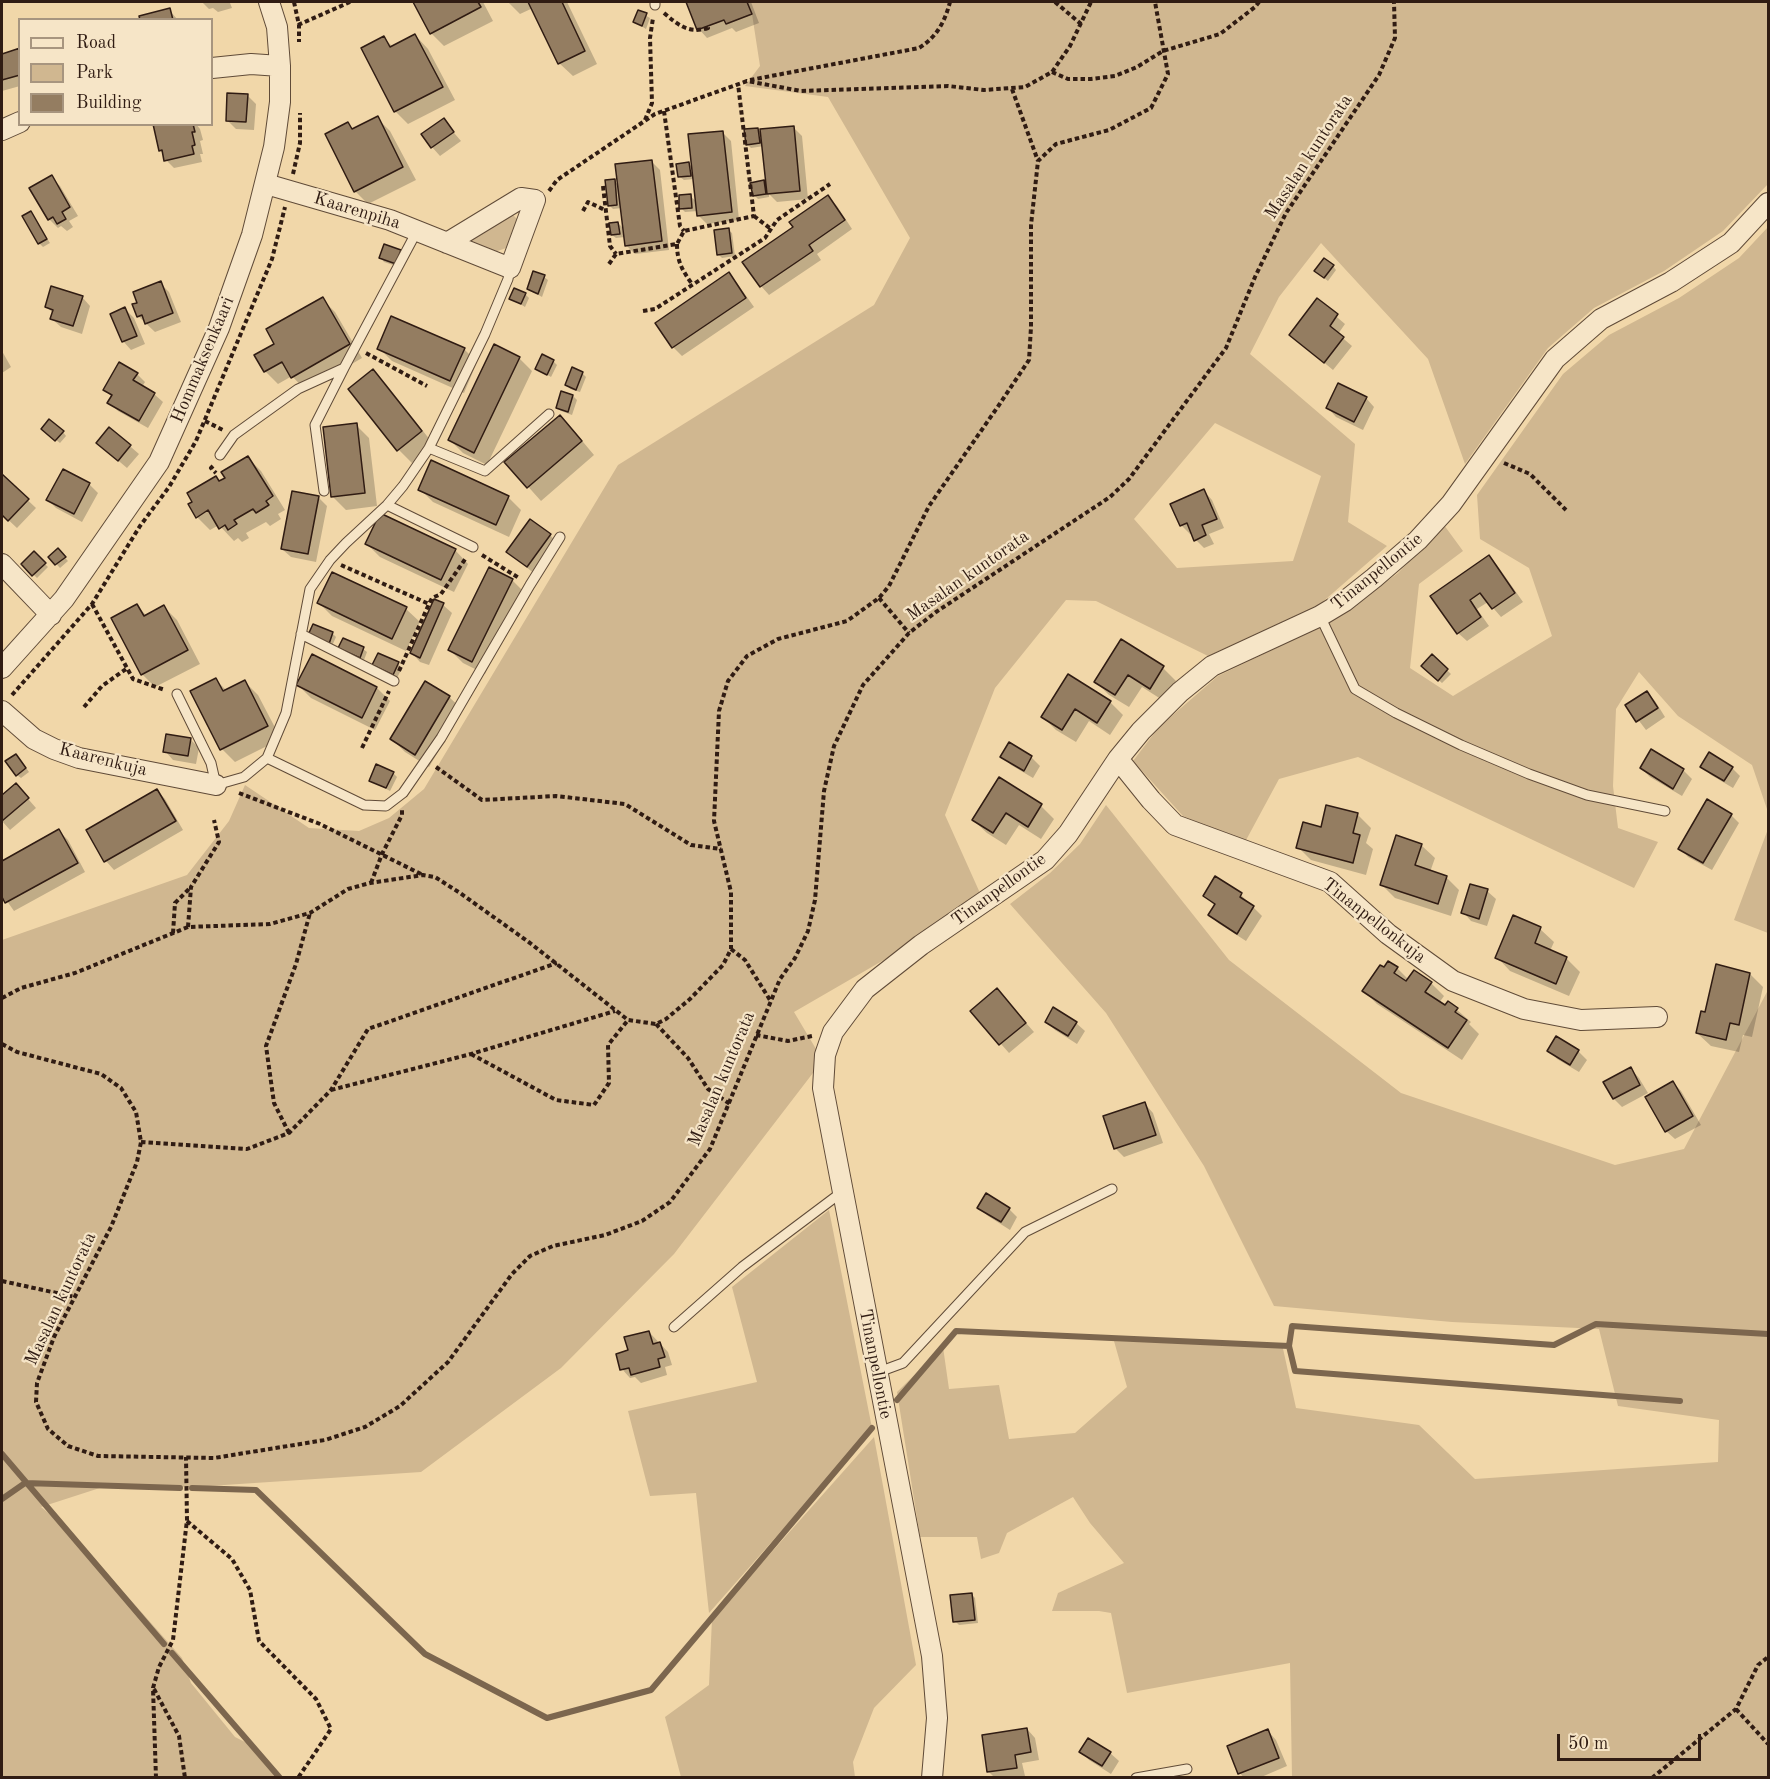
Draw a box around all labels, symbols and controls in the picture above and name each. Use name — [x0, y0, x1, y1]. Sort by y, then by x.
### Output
legend — [18, 18, 213, 126]
text: Road — [76, 34, 116, 52]
text: Park — [76, 64, 113, 82]
street label: Masalan kuntorata — [1261, 90, 1357, 224]
text: Building — [76, 94, 141, 112]
street label: Kaarenpiha — [311, 188, 403, 234]
street label: Hommaksenkaari — [167, 294, 239, 426]
street label: Masalan kuntorata — [903, 526, 1033, 626]
street label: Tinanpellontie — [1327, 529, 1427, 615]
street label: Kaarenkuja — [57, 739, 149, 781]
street label: Tinanpellontie — [948, 849, 1050, 931]
street label: Tinanpellonkuja — [1318, 874, 1430, 968]
street label: Masalan kuntorata — [684, 1008, 760, 1150]
street label: Masalan kuntorata — [21, 1229, 101, 1369]
street label: Tinanpellontie — [854, 1307, 896, 1421]
scale bar — [1560, 1722, 1704, 1760]
text: 50 m — [1568, 1735, 1608, 1753]

